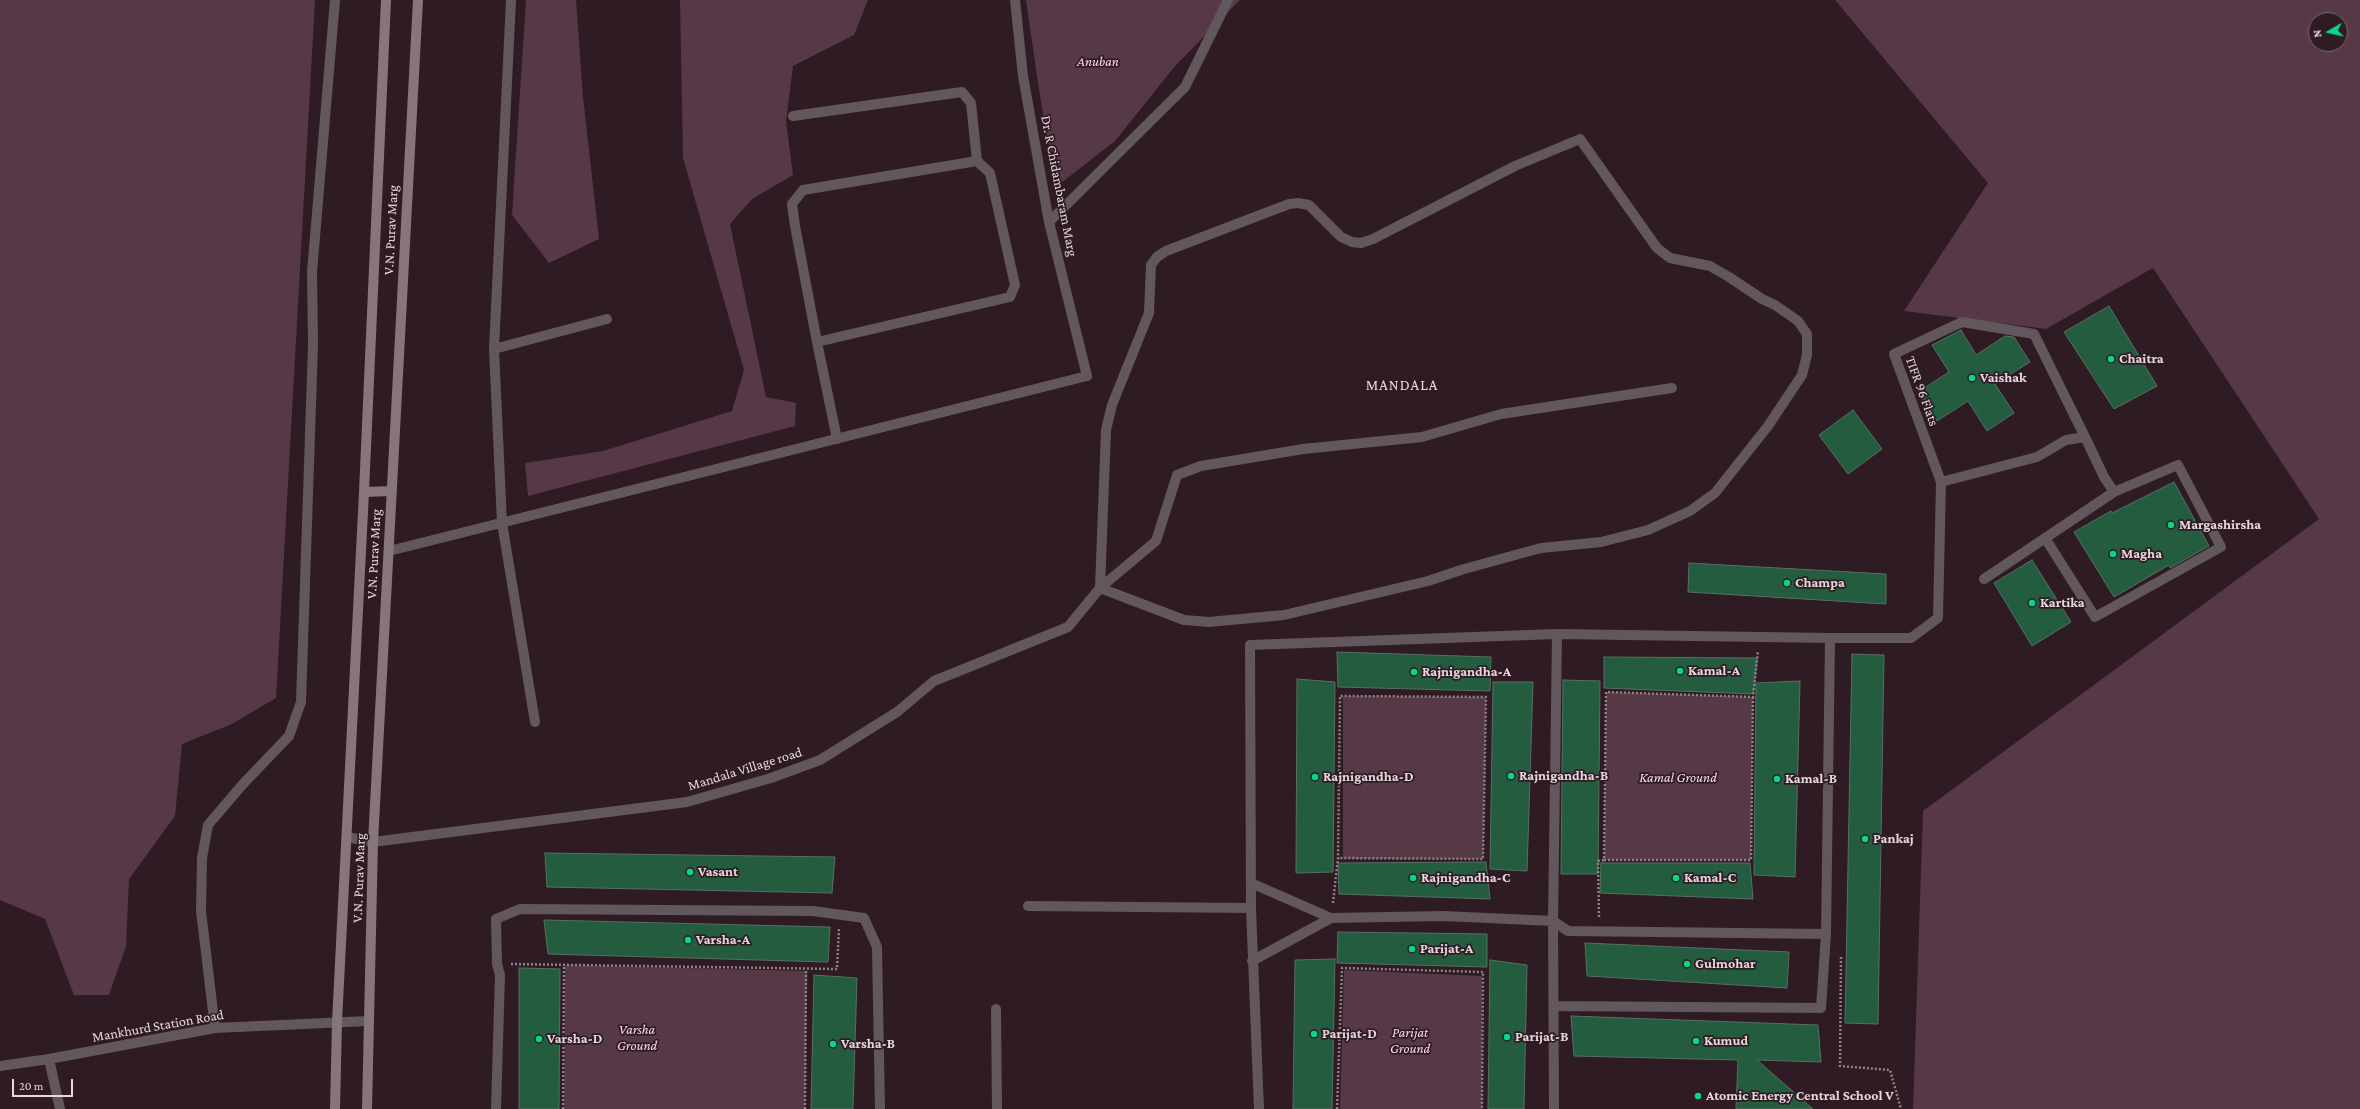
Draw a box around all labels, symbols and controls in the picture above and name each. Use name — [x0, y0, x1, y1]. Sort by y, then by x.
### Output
north arrow — [2308, 12, 2348, 52]
text: N — [2311, 29, 2324, 38]
park label: Anuban — [1077, 54, 1119, 70]
street label: Dr. R Chidambaram Marg — [1037, 114, 1081, 258]
street label: V.N. Purav Marg — [380, 185, 402, 275]
place label: Chaitra — [2119, 351, 2164, 367]
street label: TIFR 96 Flats — [1902, 354, 1942, 428]
marker: Chaitra — [2106, 354, 2116, 364]
place label: Vaishak — [1980, 370, 2027, 386]
marker: Vaishak — [1967, 373, 1977, 383]
district label: MANDALA — [1366, 376, 1438, 394]
street label: V.N. Purav Marg — [363, 509, 385, 599]
place label: Margashirsha — [2179, 517, 2261, 533]
marker: Margashirsha — [2166, 520, 2176, 530]
place label: Magha — [2121, 546, 2162, 562]
marker: Magha — [2108, 549, 2118, 559]
place label: Champa — [1795, 575, 1845, 591]
marker: Champa — [1782, 578, 1792, 588]
place label: Kartika — [2040, 595, 2085, 611]
marker: Kartika — [2027, 598, 2037, 608]
place label: Kamal-A — [1688, 663, 1740, 679]
place label: Rajnigandha-A — [1422, 664, 1511, 680]
marker: Kamal-A — [1675, 666, 1685, 676]
marker: Rajnigandha-A — [1409, 667, 1419, 677]
street label: Mandala Village road — [686, 744, 804, 794]
place label: Rajnigandha-B — [1519, 768, 1608, 784]
place label: Rajnigandha-D — [1323, 769, 1414, 785]
park label: Kamal Ground — [1639, 770, 1717, 786]
marker: Rajnigandha-B — [1506, 771, 1516, 781]
place label: Kamal-B — [1785, 771, 1837, 787]
marker: Rajnigandha-D — [1310, 772, 1320, 782]
marker: Kamal-B — [1772, 774, 1782, 784]
place label: Pankaj — [1873, 831, 1914, 847]
street label: V.N. Purav Marg — [349, 833, 369, 923]
marker: Pankaj — [1860, 834, 1870, 844]
place label: Vasant — [698, 864, 738, 880]
marker: Vasant — [685, 867, 695, 877]
place label: Rajnigandha-C — [1421, 870, 1510, 886]
place label: Kamal-C — [1684, 870, 1736, 886]
marker: Rajnigandha-C — [1408, 873, 1418, 883]
marker: Kamal-C — [1671, 873, 1681, 883]
place label: Varsha-A — [696, 932, 750, 948]
marker: Varsha-A — [683, 935, 693, 945]
place label: Parijat-A — [1420, 941, 1473, 957]
marker: Parijat-A — [1407, 944, 1417, 954]
place label: Gulmohar — [1695, 956, 1756, 972]
marker: Gulmohar — [1682, 959, 1692, 969]
street label: Mankhurd Station Road — [91, 1006, 225, 1046]
park label: Varsha Ground — [617, 1022, 657, 1054]
park label: Parijat Ground — [1390, 1025, 1430, 1058]
place label: Parijat-D — [1322, 1026, 1377, 1042]
marker: Parijat-D — [1309, 1029, 1319, 1039]
place label: Parijat-B — [1515, 1029, 1568, 1045]
place label: Varsha-D — [547, 1031, 603, 1047]
marker: Parijat-B — [1502, 1032, 1512, 1042]
place label: Kumud — [1704, 1033, 1748, 1049]
marker: Varsha-D — [534, 1034, 544, 1044]
place label: Varsha-B — [841, 1036, 895, 1052]
marker: Kumud — [1691, 1036, 1701, 1046]
marker: Varsha-B — [828, 1039, 838, 1049]
scale bar — [14, 1071, 75, 1097]
text: 20 m — [19, 1079, 43, 1093]
place label: Atomic Energy Central School V — [1706, 1088, 1894, 1104]
marker: Atomic Energy Central School V — [1693, 1091, 1703, 1101]

